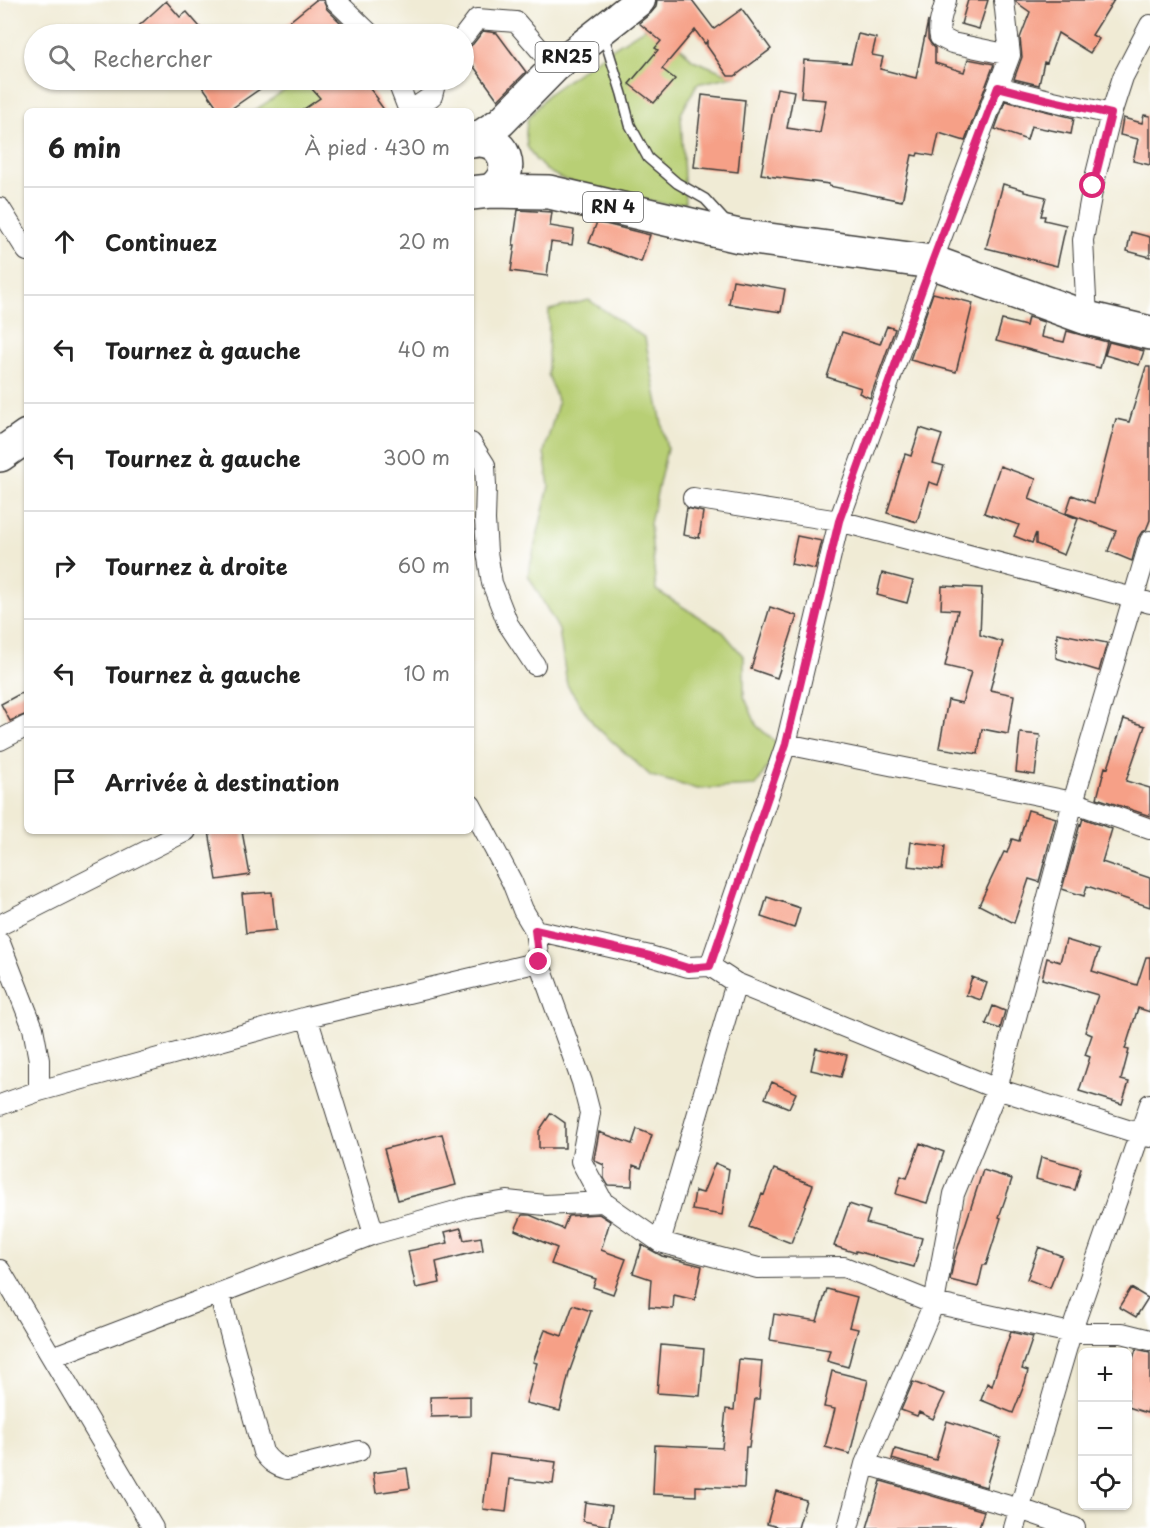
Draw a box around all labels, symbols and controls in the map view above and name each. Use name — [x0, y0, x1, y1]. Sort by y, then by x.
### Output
search box — [24, 24, 474, 90]
icon: search — [45, 41, 78, 74]
text: Rechercher — [93, 41, 212, 74]
road number: RN25 — [536, 42, 598, 72]
text: 6 min — [48, 128, 121, 167]
text: À pied · 430 m — [305, 132, 450, 162]
route start — [1079, 172, 1105, 198]
road number: RN 4 — [583, 192, 643, 222]
icon: ahead — [48, 225, 81, 258]
text: Continuez — [105, 225, 217, 258]
text: 20 m — [398, 226, 450, 256]
icon: left — [48, 333, 81, 366]
text: Tournez à gauche — [105, 333, 301, 366]
text: 40 m — [398, 334, 450, 364]
icon: left — [48, 441, 81, 474]
text: Tournez à gauche — [105, 441, 301, 474]
text: 300 m — [383, 442, 450, 472]
icon: right — [48, 549, 81, 582]
text: Tournez à droite — [105, 549, 288, 582]
text: 60 m — [398, 550, 450, 580]
icon: left — [48, 657, 81, 690]
text: Tournez à gauche — [105, 657, 301, 690]
text: 10 m — [403, 658, 450, 688]
icon: arrive — [48, 765, 81, 798]
text: Arrivée à destination — [105, 765, 339, 798]
route end — [525, 948, 551, 974]
map controls — [1078, 1348, 1132, 1510]
button: + — [1078, 1348, 1132, 1402]
button: − — [1078, 1402, 1132, 1456]
button: locate — [1078, 1456, 1132, 1510]

